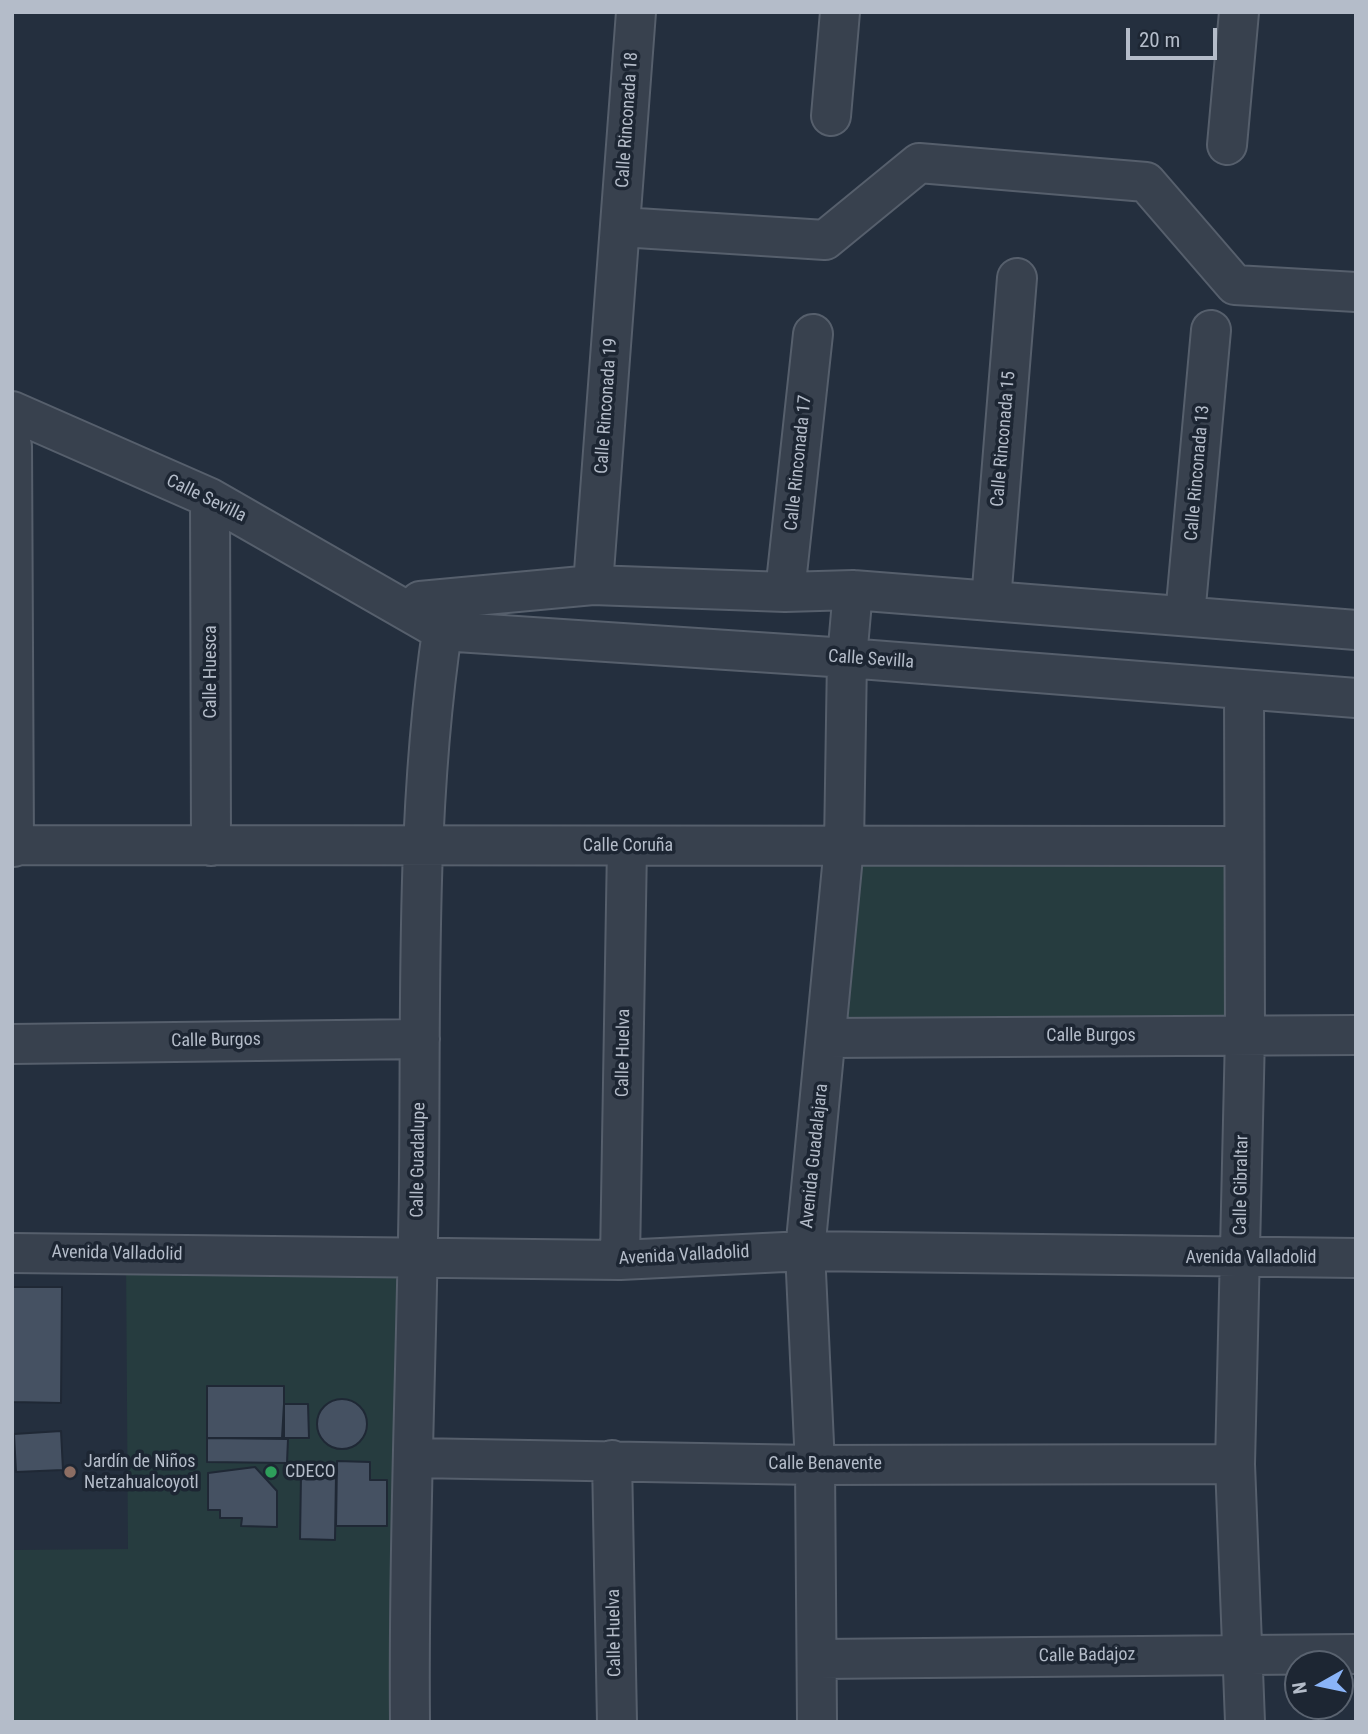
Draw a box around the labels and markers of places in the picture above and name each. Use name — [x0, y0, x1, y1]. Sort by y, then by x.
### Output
place label: Jardín de Niños Netzahualcoyotl — [84, 1451, 199, 1494]
place label: CDECO — [285, 1461, 335, 1483]
marker: Jardín de Niños Netzahualcoyotl — [62, 1464, 78, 1480]
marker: CDECO — [263, 1464, 279, 1480]

